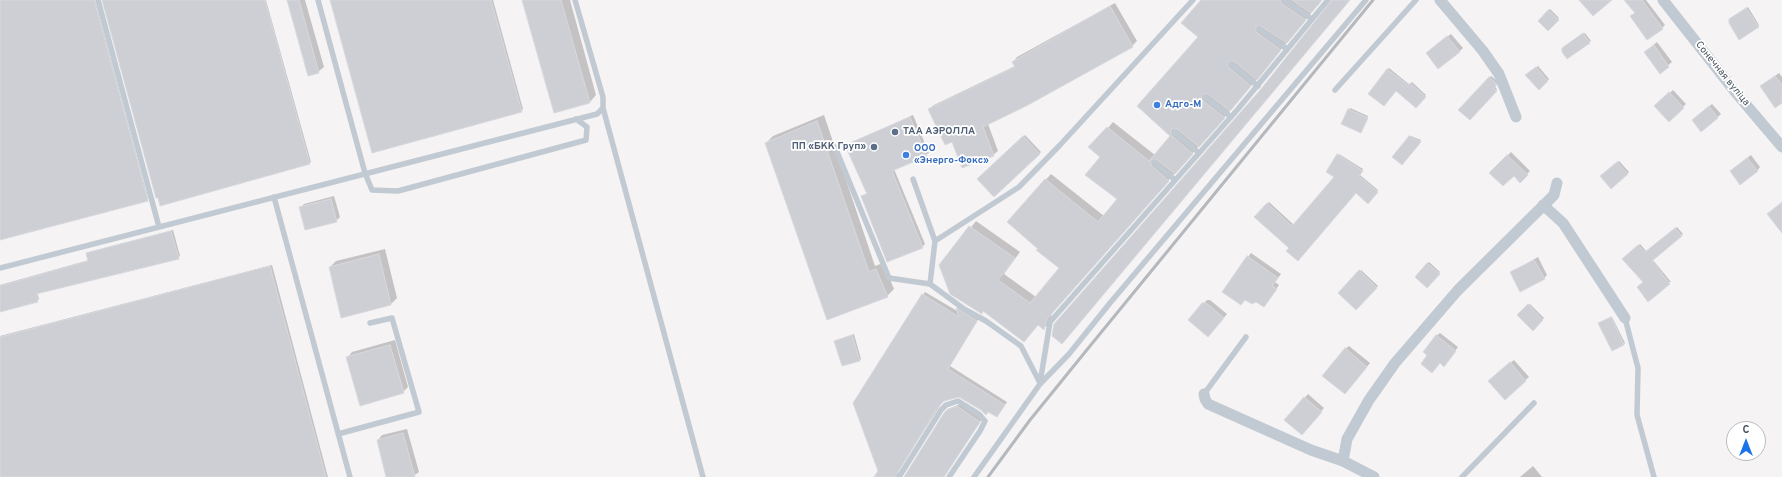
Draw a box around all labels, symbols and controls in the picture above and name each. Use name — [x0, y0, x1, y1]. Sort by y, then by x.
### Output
street label: Сонечная вуліца — [1692, 39, 1752, 109]
place label: Адго-М — [1165, 99, 1201, 111]
marker: Адго-М — [1152, 100, 1162, 110]
place label: ТАА АЭРОЛЛА — [903, 126, 975, 138]
marker: ТАА АЭРОЛЛА — [890, 127, 900, 137]
place label: ПП «БКК Груп» — [792, 141, 866, 153]
marker: ПП «БКК Груп» — [869, 142, 879, 152]
place label: ООО «Энерго-Фокс» — [914, 143, 989, 166]
marker: ООО «Энерго-Фокс» — [901, 150, 911, 160]
north arrow — [1726, 421, 1766, 461]
text: С — [1742, 423, 1750, 437]

